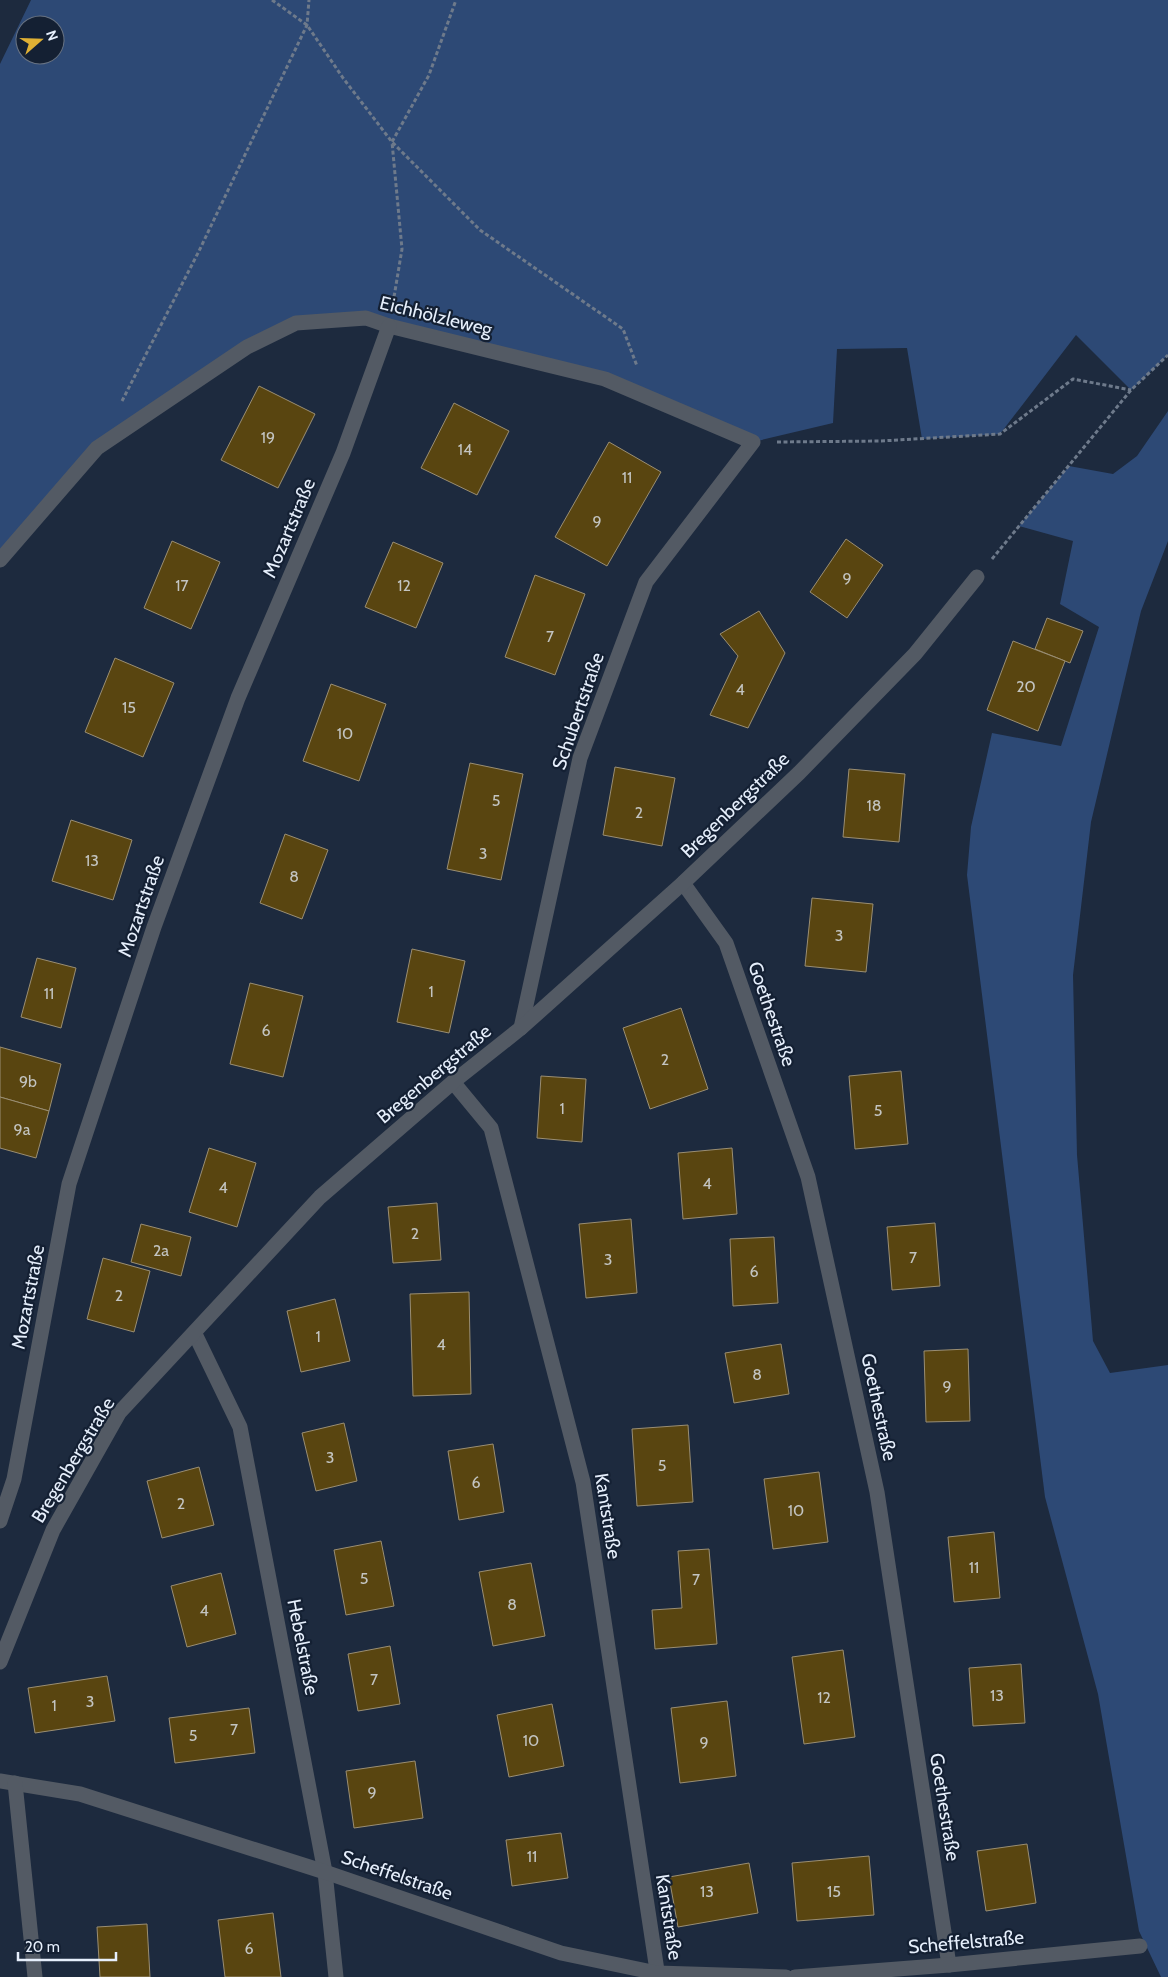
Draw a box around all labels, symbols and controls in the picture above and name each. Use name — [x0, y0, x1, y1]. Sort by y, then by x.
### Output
north arrow — [15, 15, 65, 65]
text: N — [42, 28, 62, 43]
street label: Eichhölzleweg — [377, 291, 495, 341]
house number: 19 — [261, 428, 275, 447]
house number: 14 — [458, 440, 472, 459]
house number: 11 — [622, 468, 632, 487]
street label: Mozartstraße — [258, 475, 320, 581]
house number: 9 — [592, 512, 602, 531]
house number: 9 — [842, 569, 852, 588]
house number: 17 — [175, 576, 189, 595]
house number: 12 — [397, 576, 411, 595]
house number: 7 — [546, 627, 554, 646]
street label: Schubertstraße — [547, 649, 609, 773]
house number: 20 — [1016, 677, 1036, 696]
house number: 4 — [735, 680, 745, 699]
house number: 15 — [122, 698, 136, 717]
house number: 10 — [337, 724, 353, 743]
street label: Bregenbergstraße — [676, 747, 794, 863]
house number: 5 — [492, 791, 500, 810]
house number: 18 — [867, 796, 881, 815]
house number: 2 — [635, 803, 643, 822]
house number: 3 — [479, 844, 487, 863]
house number: 13 — [85, 851, 99, 870]
street label: Mozartstraße — [113, 852, 169, 960]
house number: 8 — [289, 867, 299, 886]
house number: 3 — [835, 926, 843, 945]
street label: Goethestraße — [743, 959, 801, 1070]
house number: 1 — [428, 982, 434, 1001]
house number: 11 — [44, 984, 54, 1003]
street label: Bregenbergstraße — [372, 1019, 496, 1128]
house number: 6 — [261, 1021, 271, 1040]
house number: 2 — [661, 1050, 669, 1069]
house number: 9b — [19, 1072, 37, 1091]
house number: 1 — [559, 1099, 565, 1118]
house number: 5 — [874, 1101, 882, 1120]
house number: 9a — [14, 1120, 31, 1139]
house number: 4 — [702, 1174, 712, 1193]
house number: 4 — [218, 1178, 228, 1197]
house number: 2 — [411, 1224, 419, 1243]
house number: 2a — [153, 1241, 169, 1260]
street label: Mozartstraße — [7, 1243, 49, 1351]
house number: 7 — [909, 1248, 917, 1267]
house number: 3 — [604, 1250, 612, 1269]
house number: 6 — [749, 1262, 759, 1281]
house number: 2 — [115, 1286, 123, 1305]
house number: 1 — [315, 1327, 321, 1346]
house number: 4 — [436, 1335, 446, 1354]
street label: Goethestraße — [856, 1351, 902, 1463]
house number: 8 — [752, 1365, 762, 1384]
house number: 9 — [942, 1377, 952, 1396]
street label: Bregenbergstraße — [27, 1393, 120, 1527]
house number: 3 — [326, 1448, 334, 1467]
house number: 5 — [658, 1456, 666, 1475]
street label: Kantstraße — [590, 1471, 626, 1561]
house number: 6 — [471, 1473, 481, 1492]
house number: 2 — [177, 1494, 185, 1513]
house number: 10 — [788, 1501, 804, 1520]
house number: 11 — [969, 1558, 979, 1577]
house number: 5 — [360, 1569, 368, 1588]
house number: 7 — [692, 1570, 700, 1589]
house number: 8 — [507, 1595, 517, 1614]
street label: Hebelstraße — [282, 1597, 324, 1697]
house number: 4 — [199, 1601, 209, 1620]
house number: 7 — [370, 1670, 378, 1689]
house number: 13 — [990, 1686, 1004, 1705]
house number: 12 — [817, 1688, 831, 1707]
house number: 3 — [86, 1692, 94, 1711]
house number: 1 — [51, 1696, 57, 1715]
house number: 7 — [230, 1720, 238, 1739]
house number: 5 — [189, 1726, 197, 1745]
house number: 10 — [523, 1731, 539, 1750]
house number: 9 — [699, 1733, 709, 1752]
street label: Goethestraße — [925, 1751, 965, 1863]
house number: 9 — [367, 1783, 377, 1802]
street label: Scheffelstraße — [338, 1845, 456, 1905]
house number: 11 — [527, 1847, 537, 1866]
street label: Kantstraße — [651, 1872, 687, 1962]
house number: 13 — [700, 1882, 714, 1901]
house number: 15 — [827, 1882, 841, 1901]
street label: Scheffelstraße — [907, 1925, 1025, 1959]
scale bar — [18, 1930, 115, 1962]
text: 20 m — [25, 1938, 60, 1956]
house number: 6 — [244, 1939, 254, 1958]

